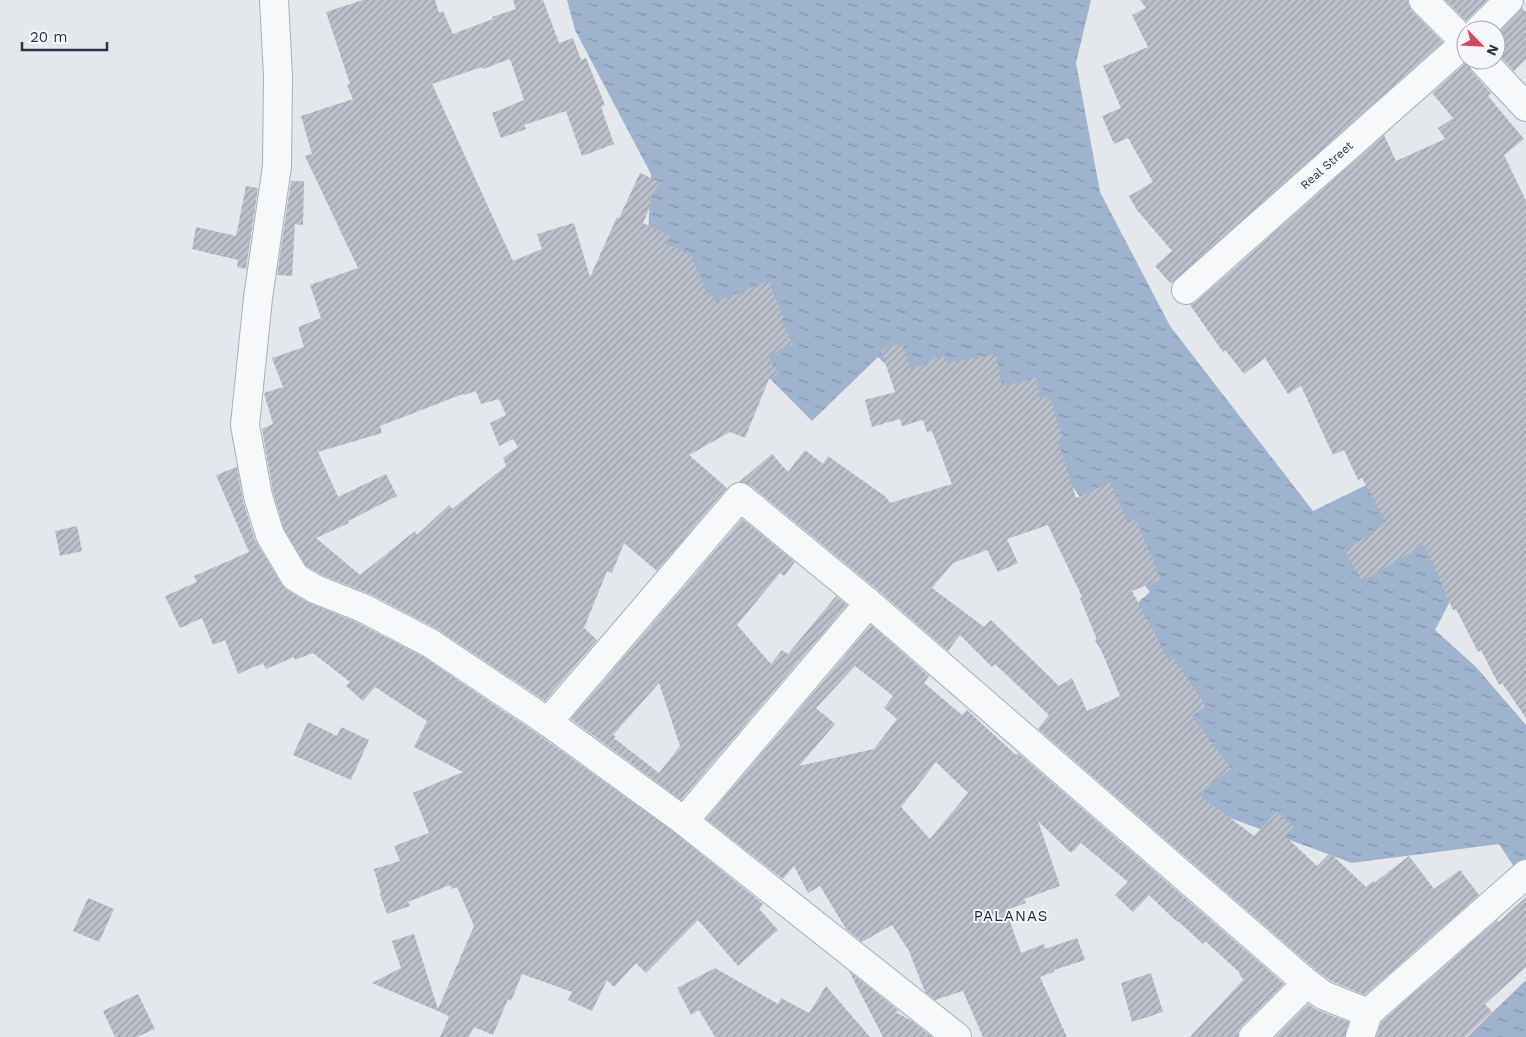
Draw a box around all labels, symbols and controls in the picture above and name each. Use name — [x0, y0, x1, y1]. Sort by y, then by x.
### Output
scale bar — [22, 20, 108, 52]
north arrow — [1456, 20, 1506, 70]
text: 20 m — [30, 28, 68, 46]
text: N — [1483, 42, 1502, 58]
street label: Real Street — [1298, 139, 1356, 192]
district label: PALANAS — [974, 907, 1048, 925]

